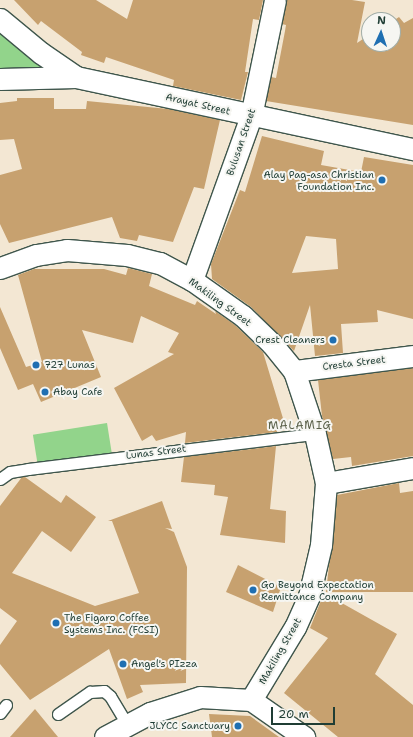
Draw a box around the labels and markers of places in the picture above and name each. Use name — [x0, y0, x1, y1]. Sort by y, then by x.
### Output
place label: Alay Pag-asa Christian Foundation Inc. — [263, 168, 374, 192]
marker: Alay Pag-asa Christian Foundation Inc. — [377, 175, 387, 185]
place label: Crest Cleaners — [255, 334, 325, 346]
marker: Crest Cleaners — [328, 335, 338, 345]
place label: 727 Lunas — [44, 359, 95, 371]
marker: 727 Lunas — [31, 360, 41, 370]
place label: Abay Cafe — [53, 386, 102, 398]
marker: Abay Cafe — [40, 387, 50, 397]
place label: Go Beyond Expectation Remittance Company — [261, 578, 374, 602]
marker: Go Beyond Expectation Remittance Company — [248, 585, 258, 595]
place label: The Figaro Coffee Systems Inc. (FCSI) — [64, 611, 159, 634]
marker: The Figaro Coffee Systems Inc. (FCSI) — [51, 618, 61, 628]
place label: Angel's PIzza — [131, 658, 197, 670]
marker: Angel's PIzza — [118, 659, 128, 669]
place label: JLYCC Sanctuary — [149, 720, 230, 732]
marker: JLYCC Sanctuary — [233, 721, 243, 731]

